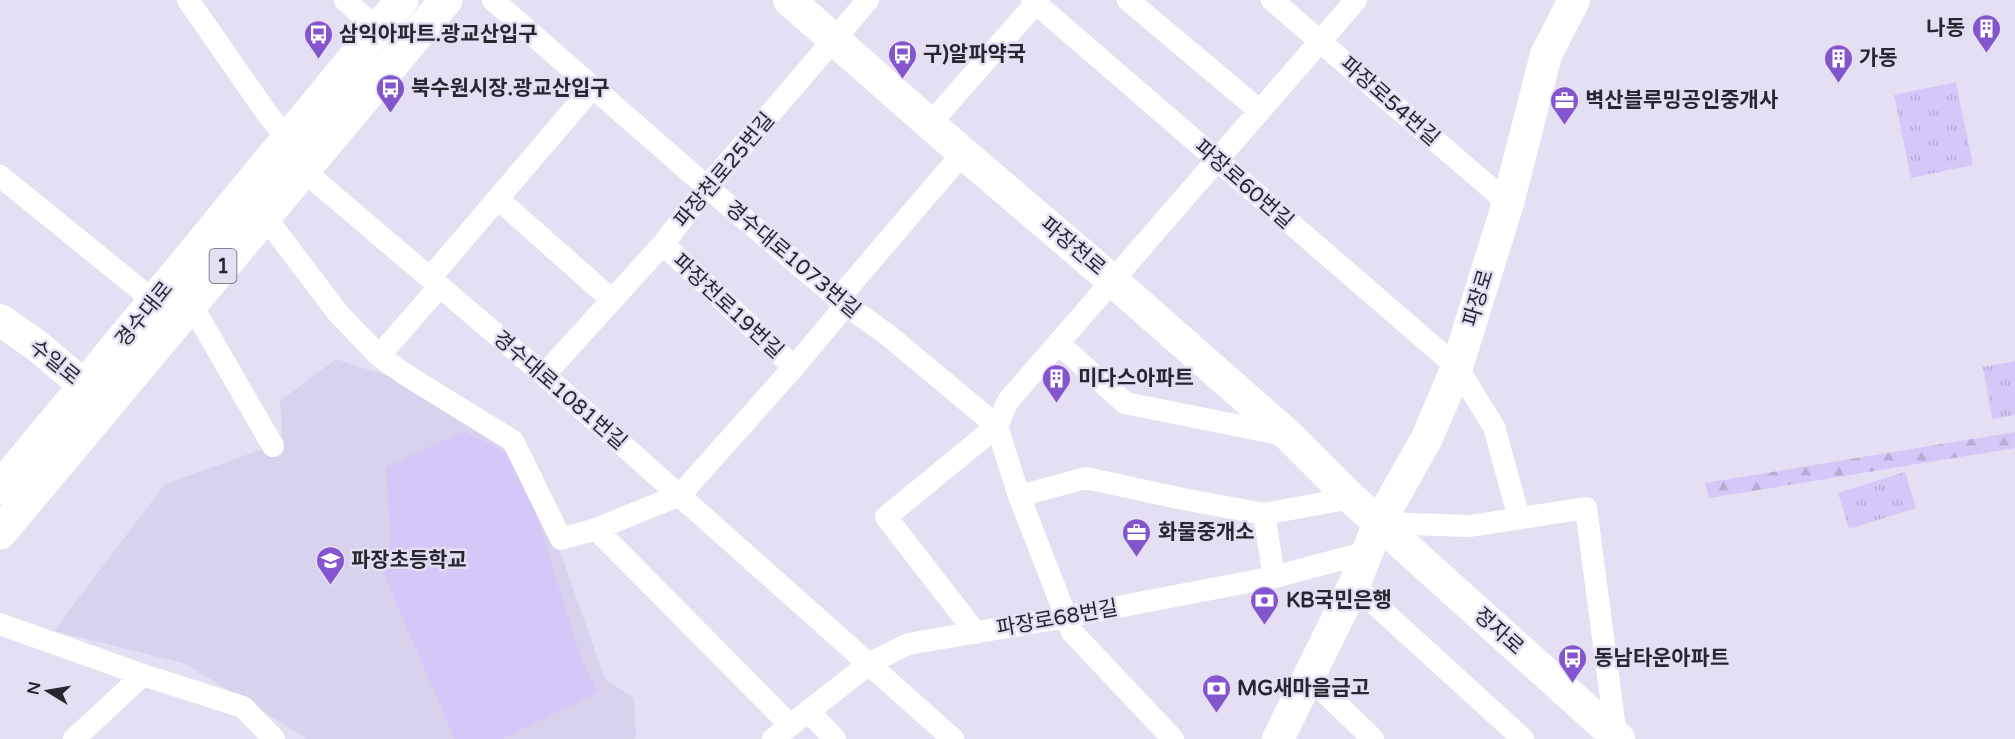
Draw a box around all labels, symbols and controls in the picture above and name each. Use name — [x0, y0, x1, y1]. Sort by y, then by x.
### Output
building icon: 나동 — [1970, 12, 2002, 54]
place label: 나동 — [1926, 16, 1965, 41]
bus stop icon: 삼익아파트.광교산입구 — [302, 18, 334, 60]
place label: 삼익아파트.광교산입구 — [339, 22, 538, 47]
bus stop icon: 구)알파약국 — [886, 38, 918, 80]
place label: 구)알파약국 — [923, 42, 1026, 67]
building icon: 가동 — [1822, 42, 1854, 84]
place label: 가동 — [1859, 46, 1898, 71]
street label: 파장로54번길 — [1335, 52, 1444, 151]
bus stop icon: 북수원시장.광교산입구 — [374, 72, 406, 114]
place label: 북수원시장.광교산입구 — [411, 76, 610, 101]
office icon: 벽산블루밍공인중개사 — [1548, 84, 1580, 126]
place label: 벽산블루밍공인중개사 — [1585, 88, 1778, 113]
street label: 파장천로25번길 — [669, 108, 780, 233]
street label: 파장로60번길 — [1189, 135, 1298, 234]
street label: 경수대로1073번길 — [720, 196, 865, 323]
street label: 파장천로 — [1035, 212, 1110, 281]
road number: 1 — [210, 249, 236, 283]
street label: 파장천로19번길 — [667, 249, 788, 364]
street label: 파장로 — [1458, 267, 1499, 330]
street label: 경수대로 — [110, 276, 178, 352]
street label: 경수대로1081번길 — [488, 326, 632, 455]
street label: 수일로 — [24, 334, 85, 390]
building icon: 미다스아파트 — [1041, 362, 1073, 404]
place label: 미다스아파트 — [1078, 366, 1194, 391]
office icon: 화물중개소 — [1121, 516, 1153, 558]
place label: 화물중개소 — [1158, 520, 1255, 545]
school or university icon: 파장초등학교 — [314, 544, 346, 586]
place label: 파장초등학교 — [351, 548, 467, 573]
bank icon: KB국민은행 — [1249, 584, 1281, 626]
place label: KB국민은행 — [1286, 588, 1392, 613]
street label: 파장로68번길 — [994, 596, 1120, 641]
street label: 정자로 — [1469, 603, 1529, 660]
bus stop icon: 동남타운아파트 — [1557, 642, 1589, 684]
place label: 동남타운아파트 — [1594, 646, 1729, 671]
north arrow — [18, 661, 78, 721]
bank icon: MG새마을금고 — [1200, 672, 1232, 714]
place label: MG새마을금고 — [1237, 676, 1370, 701]
text: N — [23, 680, 45, 697]

